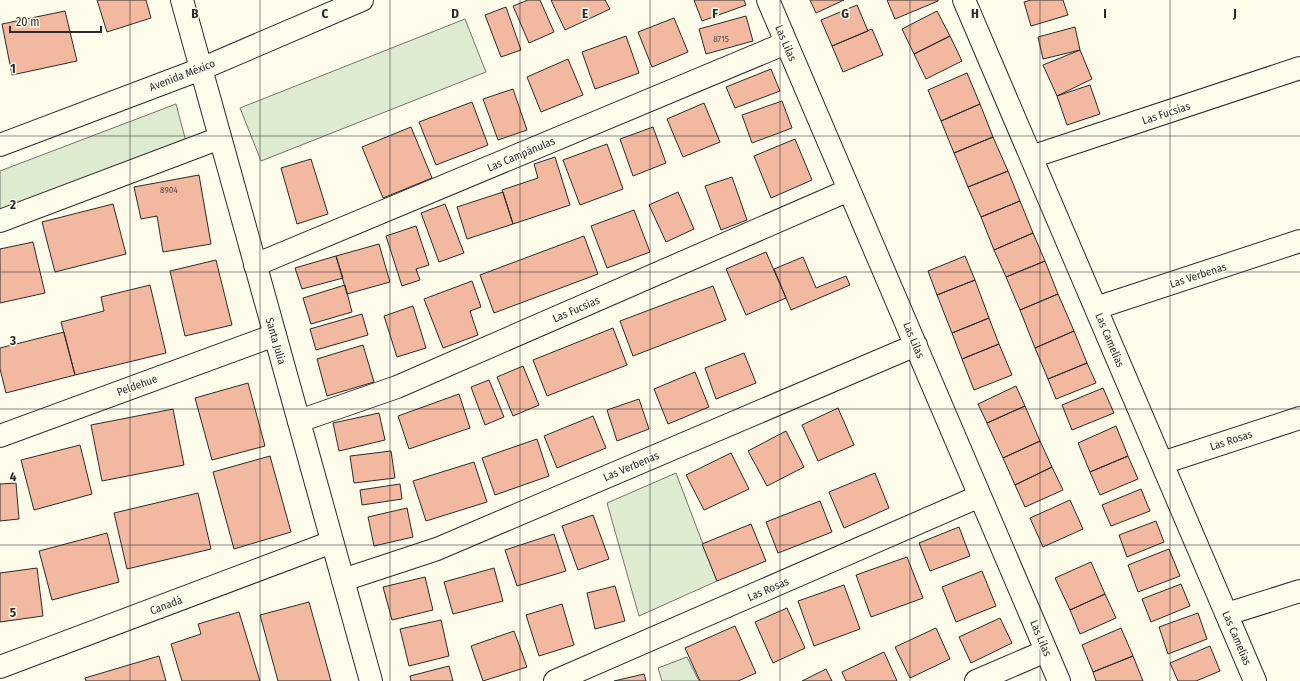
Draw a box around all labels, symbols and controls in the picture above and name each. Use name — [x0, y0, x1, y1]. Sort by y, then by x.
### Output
text: B — [191, 6, 199, 21]
text: C — [322, 6, 329, 21]
text: D — [451, 6, 459, 21]
text: E — [582, 6, 588, 21]
text: F — [712, 6, 718, 21]
text: G — [841, 6, 849, 21]
text: H — [971, 6, 979, 21]
text: I — [1103, 6, 1107, 21]
text: J — [1232, 6, 1237, 21]
scale bar — [10, 8, 101, 34]
text: 20 m — [16, 15, 40, 29]
street label: Las Lilas — [772, 23, 799, 63]
house number: 8715 — [713, 34, 729, 44]
street label: Avenida México — [147, 57, 217, 94]
text: 1 — [10, 61, 16, 76]
street label: Las Fucsias — [1140, 100, 1192, 127]
street label: Las Campánulas — [485, 134, 557, 175]
house number: 8904 — [160, 185, 179, 195]
text: 2 — [9, 197, 16, 212]
street label: Las Verbenas — [1168, 260, 1229, 291]
street label: Las Fucsias — [551, 294, 602, 325]
street label: Las Camelias — [1092, 311, 1127, 370]
street label: Santa Julia — [263, 316, 288, 366]
street label: Las Lilas — [900, 320, 927, 360]
text: 3 — [9, 333, 16, 348]
street label: Peldehue — [115, 372, 159, 399]
street label: Las Rosas — [1208, 427, 1254, 453]
street label: Las Verbenas — [601, 449, 661, 484]
text: 4 — [10, 469, 17, 484]
street label: Las Rosas — [746, 575, 791, 604]
street label: Canadá — [148, 593, 184, 618]
text: 5 — [10, 605, 16, 620]
street label: Las Camelias — [1219, 609, 1254, 668]
street label: Las Lilas — [1027, 618, 1054, 658]

